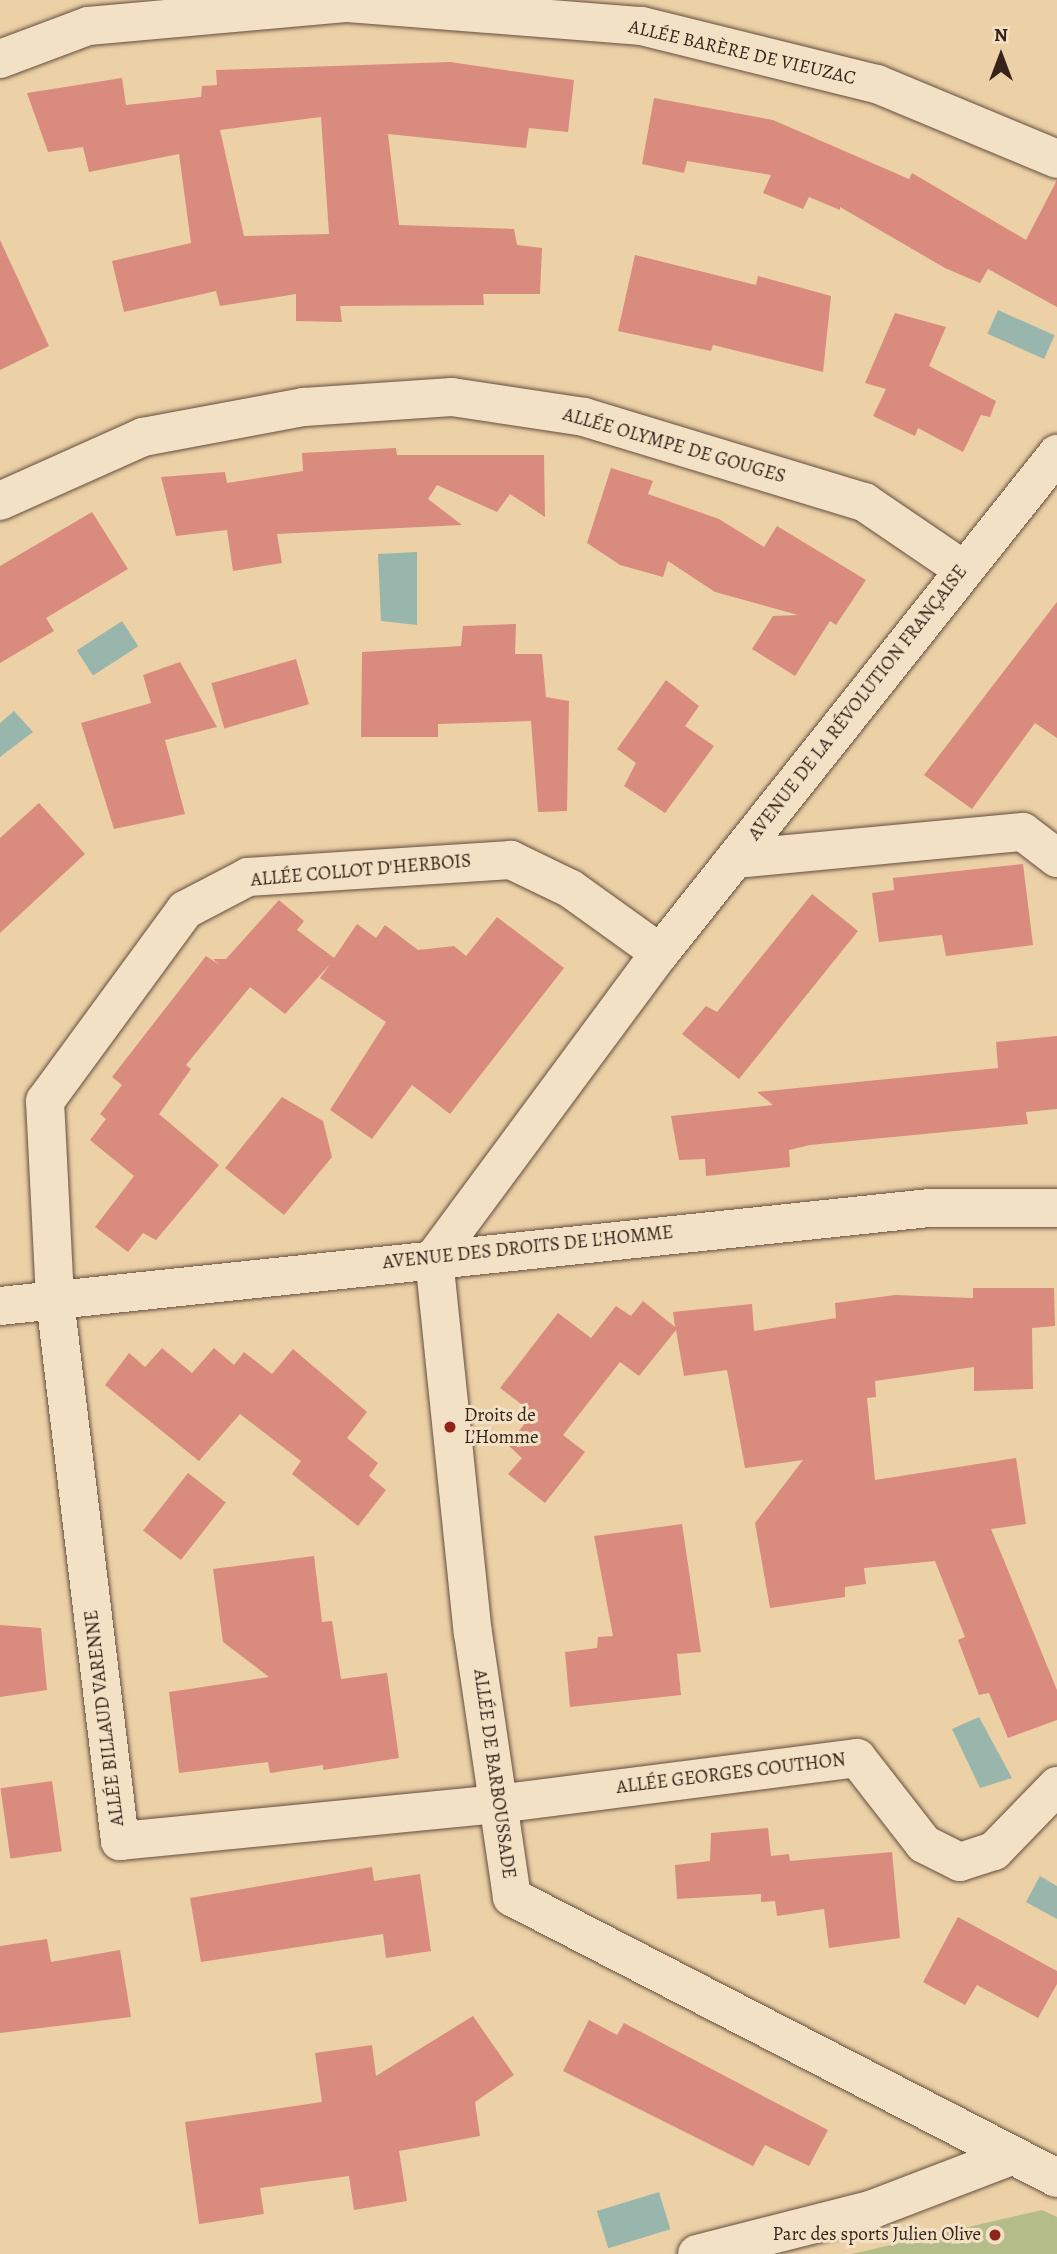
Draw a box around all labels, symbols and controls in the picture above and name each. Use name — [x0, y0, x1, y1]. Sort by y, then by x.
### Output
street label: ALLÉE BARÈRE DE VIEUZAC — [626, 16, 858, 90]
north arrow — [966, 21, 1036, 91]
text: N — [994, 22, 1008, 48]
street label: ALLÉE OLYMPE DE GOUGES — [560, 403, 788, 489]
street label: AVENUE DE LA RÉVOLUTION FRANÇAISE — [744, 561, 972, 845]
street label: ALLÉE COLLOT D'HERBOIS — [250, 850, 472, 892]
street label: AVENUE DES DROITS DE L'HOMME — [382, 1221, 674, 1275]
place label: Droits de L’Homme — [464, 1405, 539, 1449]
marker: Droits de L’Homme — [442, 1419, 458, 1435]
street label: ALLÉE BILLAUD VARENNE — [80, 1609, 130, 1827]
street label: ALLÉE DE BARBOUSSADE — [468, 1668, 520, 1880]
street label: ALLÉE GEORGES COUTHON — [615, 1749, 847, 1799]
place label: Parc des sports Julien Olive — [773, 2224, 981, 2246]
marker: Parc des sports Julien Olive — [987, 2227, 1003, 2243]

